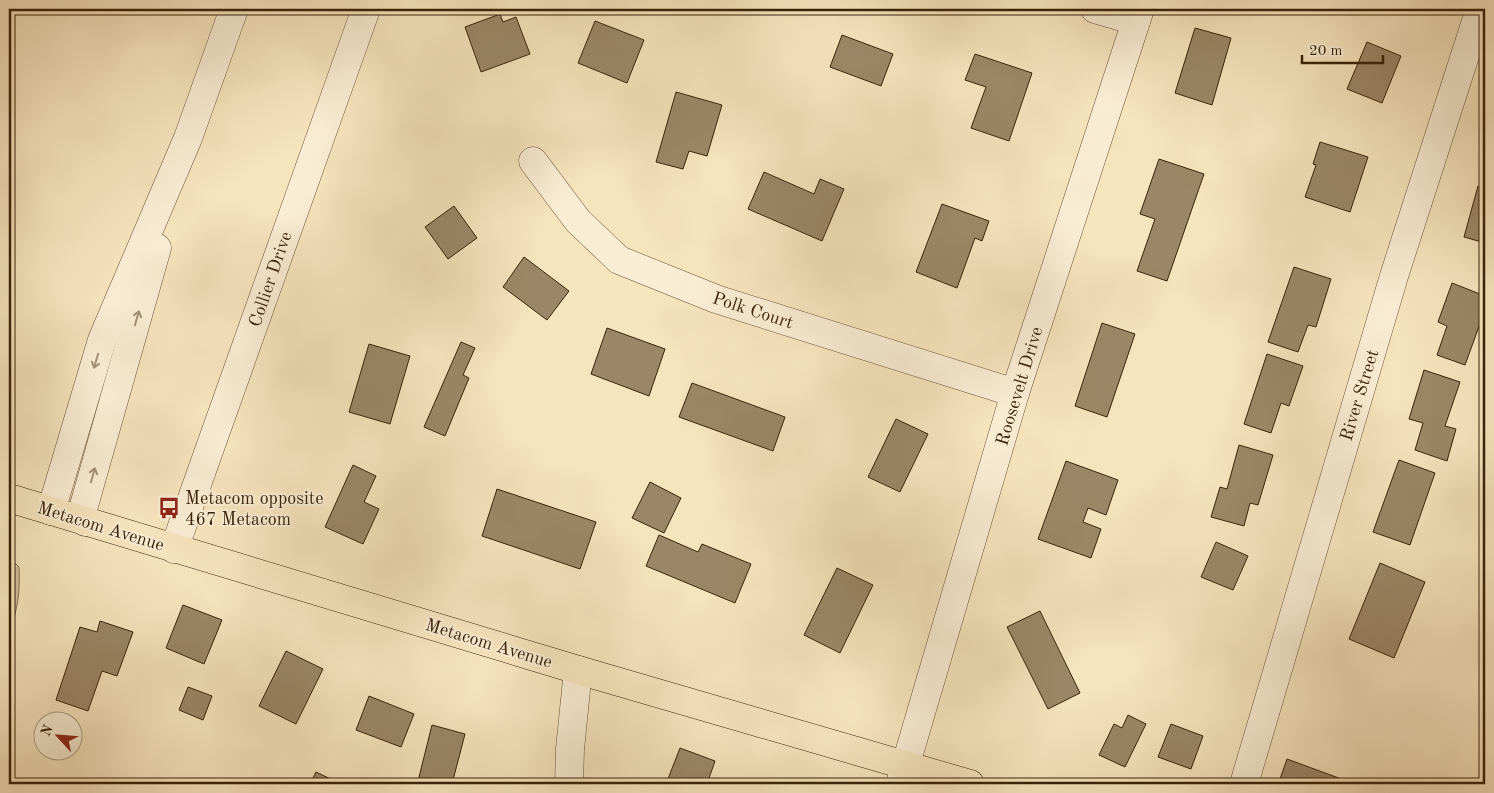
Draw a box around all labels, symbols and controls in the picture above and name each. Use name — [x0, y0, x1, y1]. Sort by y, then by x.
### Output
scale bar — [1302, 32, 1383, 64]
text: 20 m — [1309, 44, 1343, 59]
street label: Collier Drive — [246, 229, 296, 329]
street label: Polk Court — [710, 289, 795, 332]
one-way arrow — [133, 311, 142, 327]
street label: Roosevelt Drive — [993, 325, 1047, 448]
street label: River Street — [1337, 347, 1382, 443]
one-way arrow — [90, 352, 100, 368]
one-way arrow — [89, 467, 99, 483]
place label: Metacom opposite 467 Metacom — [185, 490, 323, 529]
bus stop icon: Metacom opposite 467 Metacom — [156, 495, 182, 521]
street label: Metacom Avenue — [35, 499, 166, 555]
street label: Metacom Avenue — [423, 616, 554, 672]
north arrow — [32, 710, 82, 760]
text: N — [39, 723, 56, 739]

